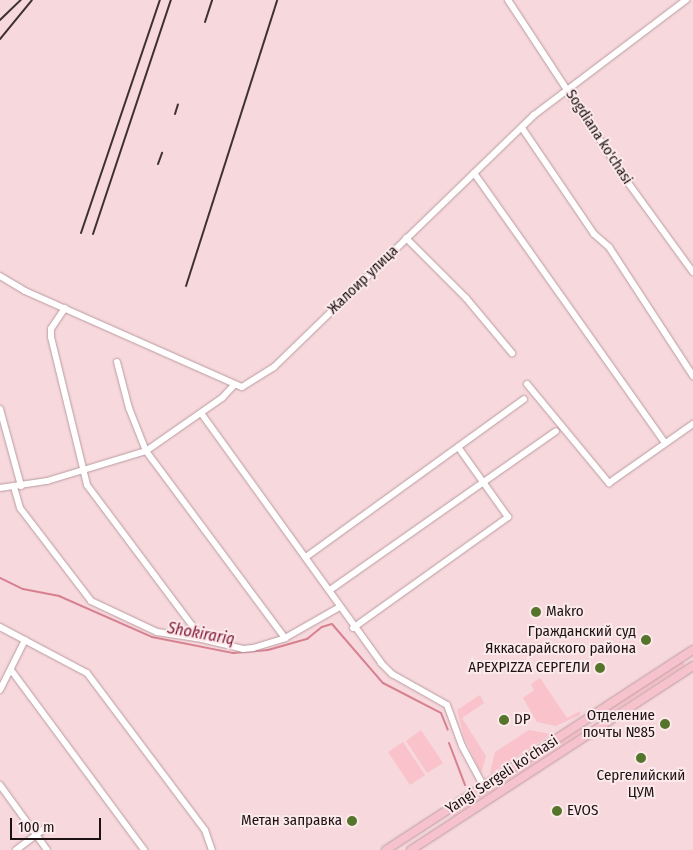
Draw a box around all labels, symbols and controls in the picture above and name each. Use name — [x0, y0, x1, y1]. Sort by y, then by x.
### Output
street label: Sogdiana ko'chasi — [562, 86, 636, 188]
street label: Жалоир улица — [324, 242, 402, 318]
place label: Makro — [546, 603, 584, 621]
marker: Makro — [530, 606, 542, 618]
water label: Shokirariq — [166, 619, 236, 649]
place label: Гражданский суд Яккасарайского района — [485, 622, 636, 657]
marker: Гражданский суд Яккасарайского района — [640, 634, 652, 646]
place label: APEXPIZZA СЕРГЕЛИ — [468, 659, 590, 677]
marker: APEXPIZZA СЕРГЕЛИ — [594, 662, 606, 674]
place label: Отделение почты №85 — [583, 706, 655, 741]
place label: DP — [514, 711, 531, 729]
marker: DP — [498, 714, 510, 726]
marker: Отделение почты №85 — [659, 718, 671, 730]
street label: Yangi Sergeli ko'chasi — [442, 732, 562, 818]
marker: Сергелийский ЦУМ — [635, 752, 647, 764]
place label: Сергелийский ЦУМ — [597, 766, 685, 801]
place label: EVOS — [567, 802, 598, 820]
marker: EVOS — [551, 805, 563, 817]
scale bar — [12, 808, 104, 840]
place label: Метан заправка — [241, 812, 342, 830]
marker: Метан заправка — [346, 815, 358, 827]
text: 100 m — [18, 818, 55, 836]

